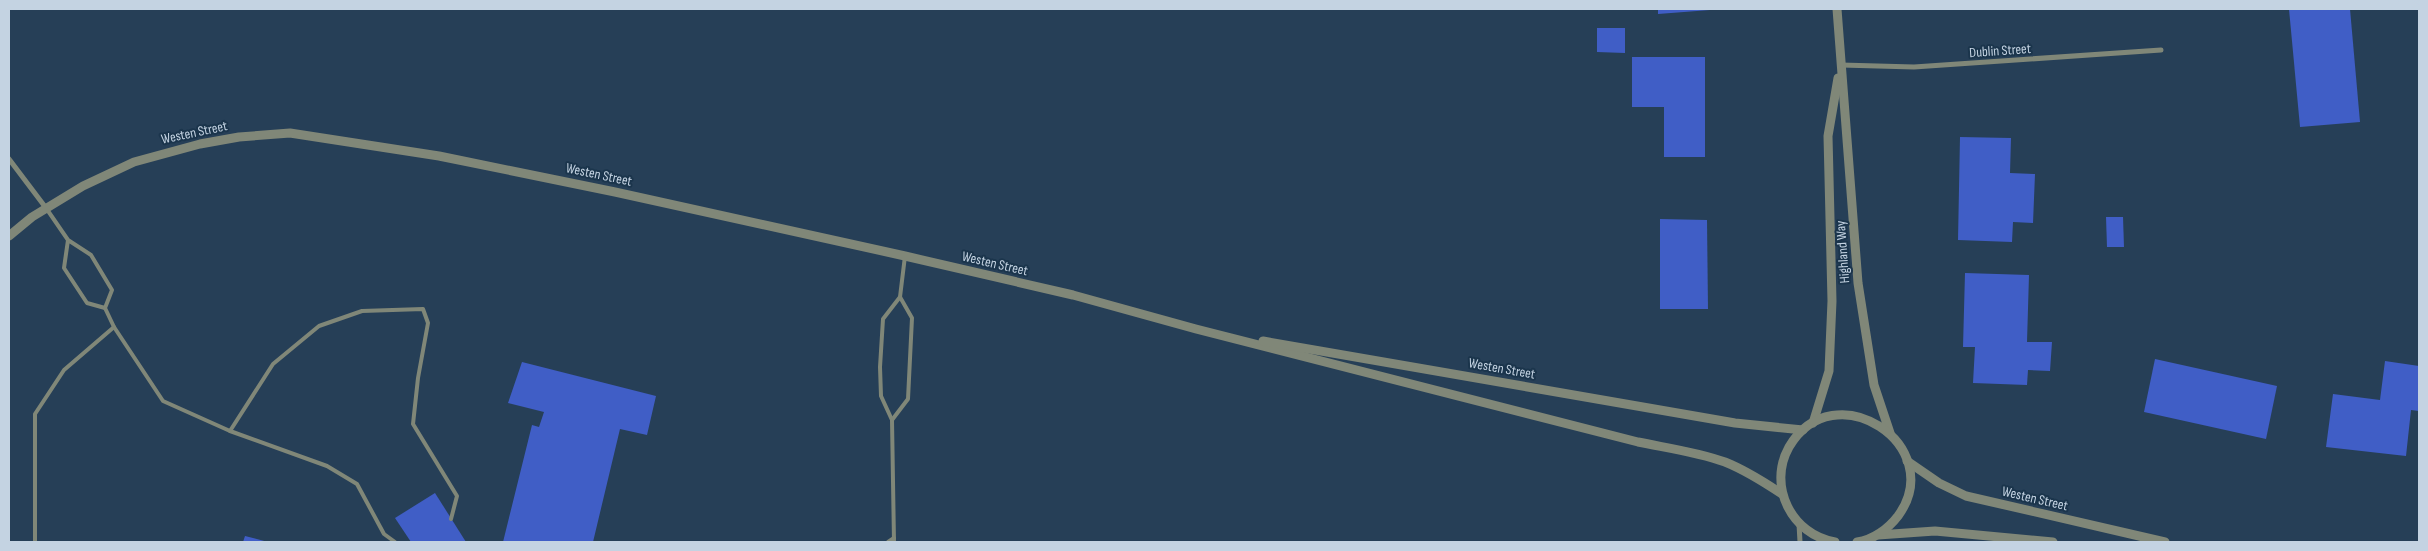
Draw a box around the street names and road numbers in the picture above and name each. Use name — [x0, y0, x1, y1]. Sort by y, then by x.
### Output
street label: Dublin Street — [1969, 40, 2031, 61]
street label: Westen Street — [160, 117, 229, 148]
street label: Westen Street — [564, 159, 633, 190]
street label: Highland Way — [1832, 219, 1853, 284]
street label: Westen Street — [960, 248, 1029, 279]
street label: Westen Street — [1467, 354, 1536, 383]
street label: Westen Street — [2000, 483, 2069, 514]

